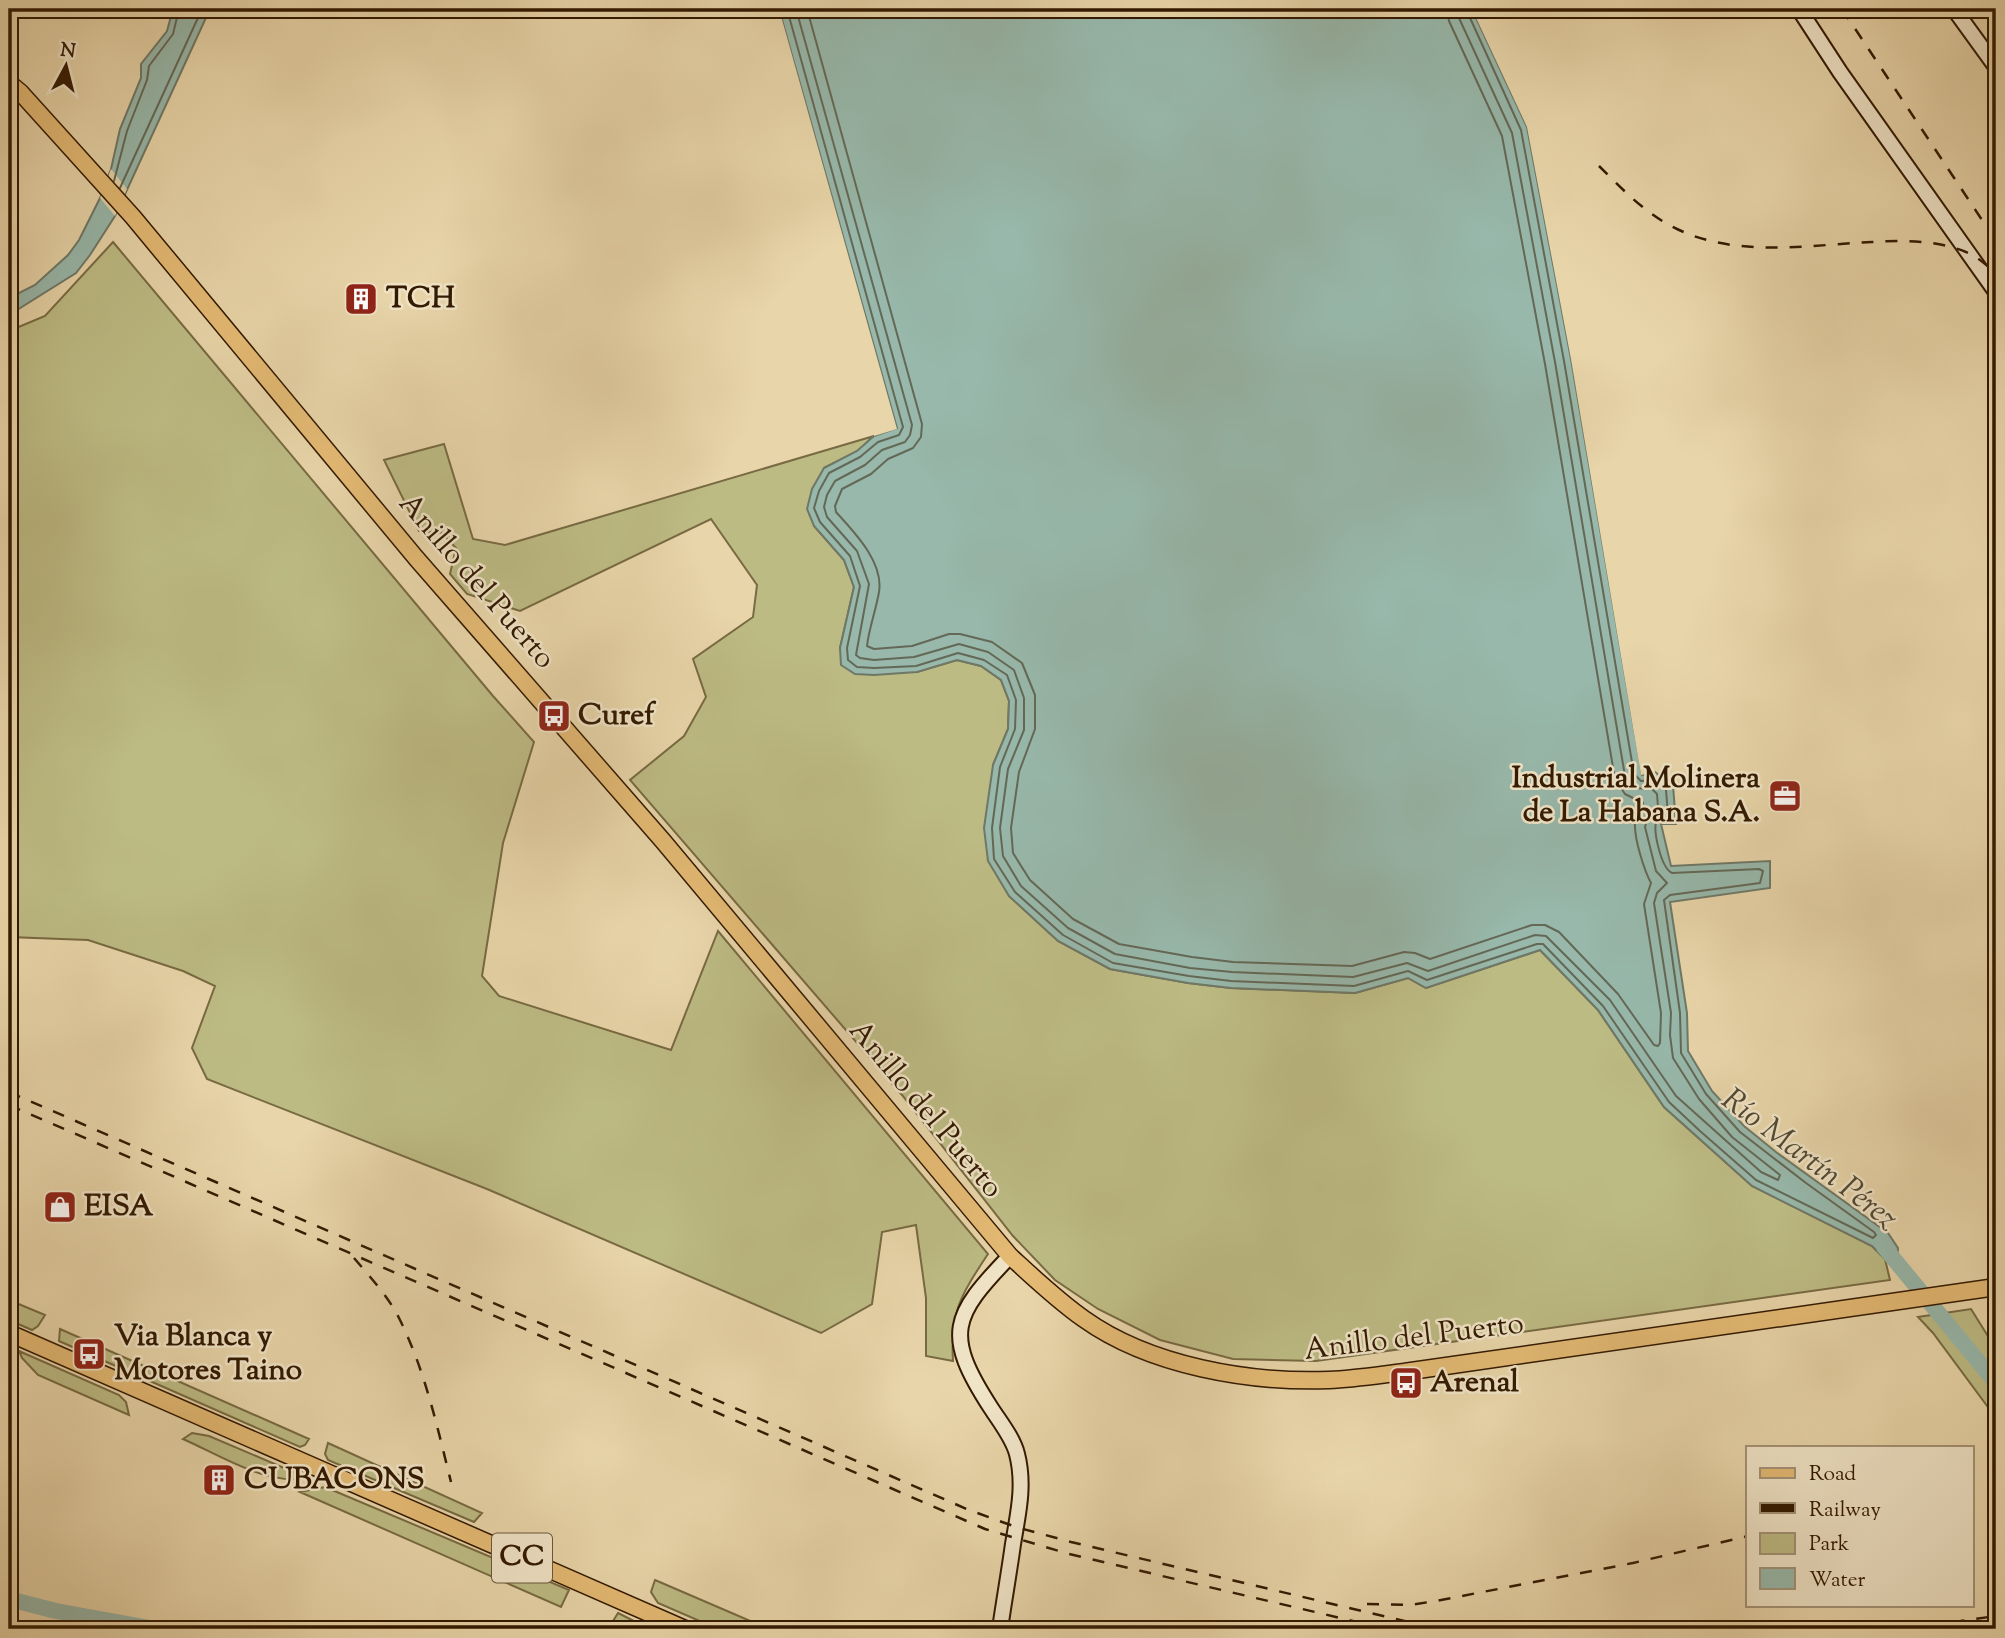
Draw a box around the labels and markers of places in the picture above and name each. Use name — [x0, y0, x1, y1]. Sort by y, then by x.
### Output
place label: TCH — [386, 278, 455, 321]
building icon: TCH — [342, 280, 380, 318]
place label: Curef — [578, 695, 656, 738]
bus stop icon: Curef — [535, 697, 573, 735]
place label: Industrial Molinera de La Habana S.A. — [1512, 758, 1760, 835]
office icon: Industrial Molinera de La Habana S.A. — [1766, 777, 1804, 815]
place label: EISA — [84, 1186, 154, 1229]
shop icon: EISA — [41, 1188, 79, 1226]
place label: Via Blanca y Motores Taino — [114, 1316, 302, 1393]
bus stop icon: Via Blanca y Motores Taino — [70, 1335, 108, 1373]
place label: Arenal — [1430, 1362, 1520, 1405]
bus stop icon: Arenal — [1387, 1364, 1425, 1402]
place label: CUBACONS — [244, 1459, 425, 1502]
building icon: CUBACONS — [200, 1461, 238, 1499]

